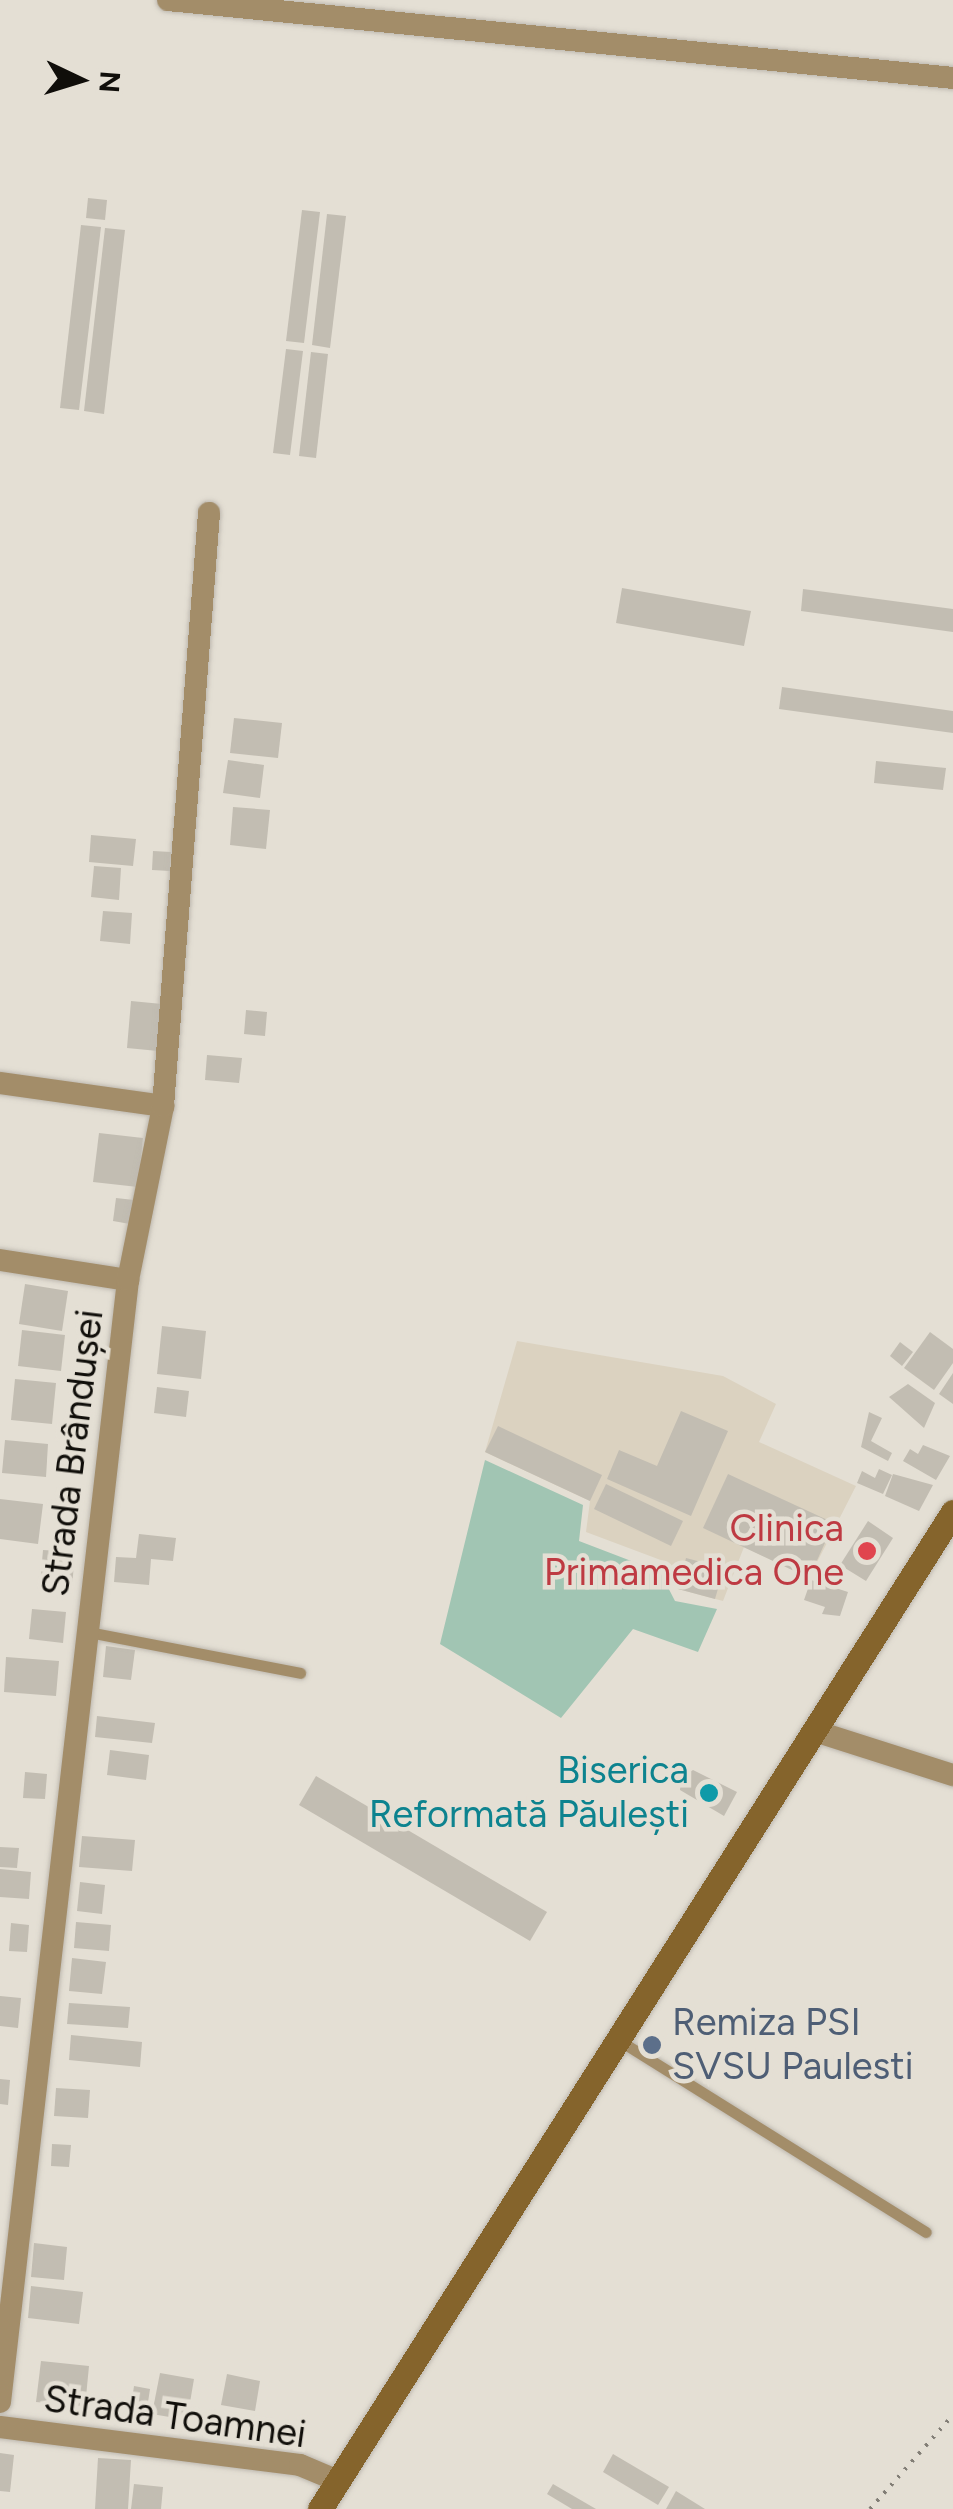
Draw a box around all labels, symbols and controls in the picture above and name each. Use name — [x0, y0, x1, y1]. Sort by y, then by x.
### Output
north arrow — [30, 30, 130, 130]
text: N — [92, 70, 128, 94]
street label: Strada Brândușei — [33, 1307, 113, 1599]
place label: Clinica Primamedica One — [544, 1506, 844, 1596]
marker: Clinica Primamedica One — [854, 1538, 880, 1564]
place label: Biserica Reformată Păulești — [369, 1748, 689, 1838]
marker: Biserica Reformată Păulești — [698, 1782, 720, 1804]
place label: Remiza PSI SVSU Paulesti — [672, 2000, 913, 2090]
marker: Remiza PSI SVSU Paulesti — [641, 2034, 663, 2056]
street label: Strada Toamnei — [41, 2376, 309, 2458]

